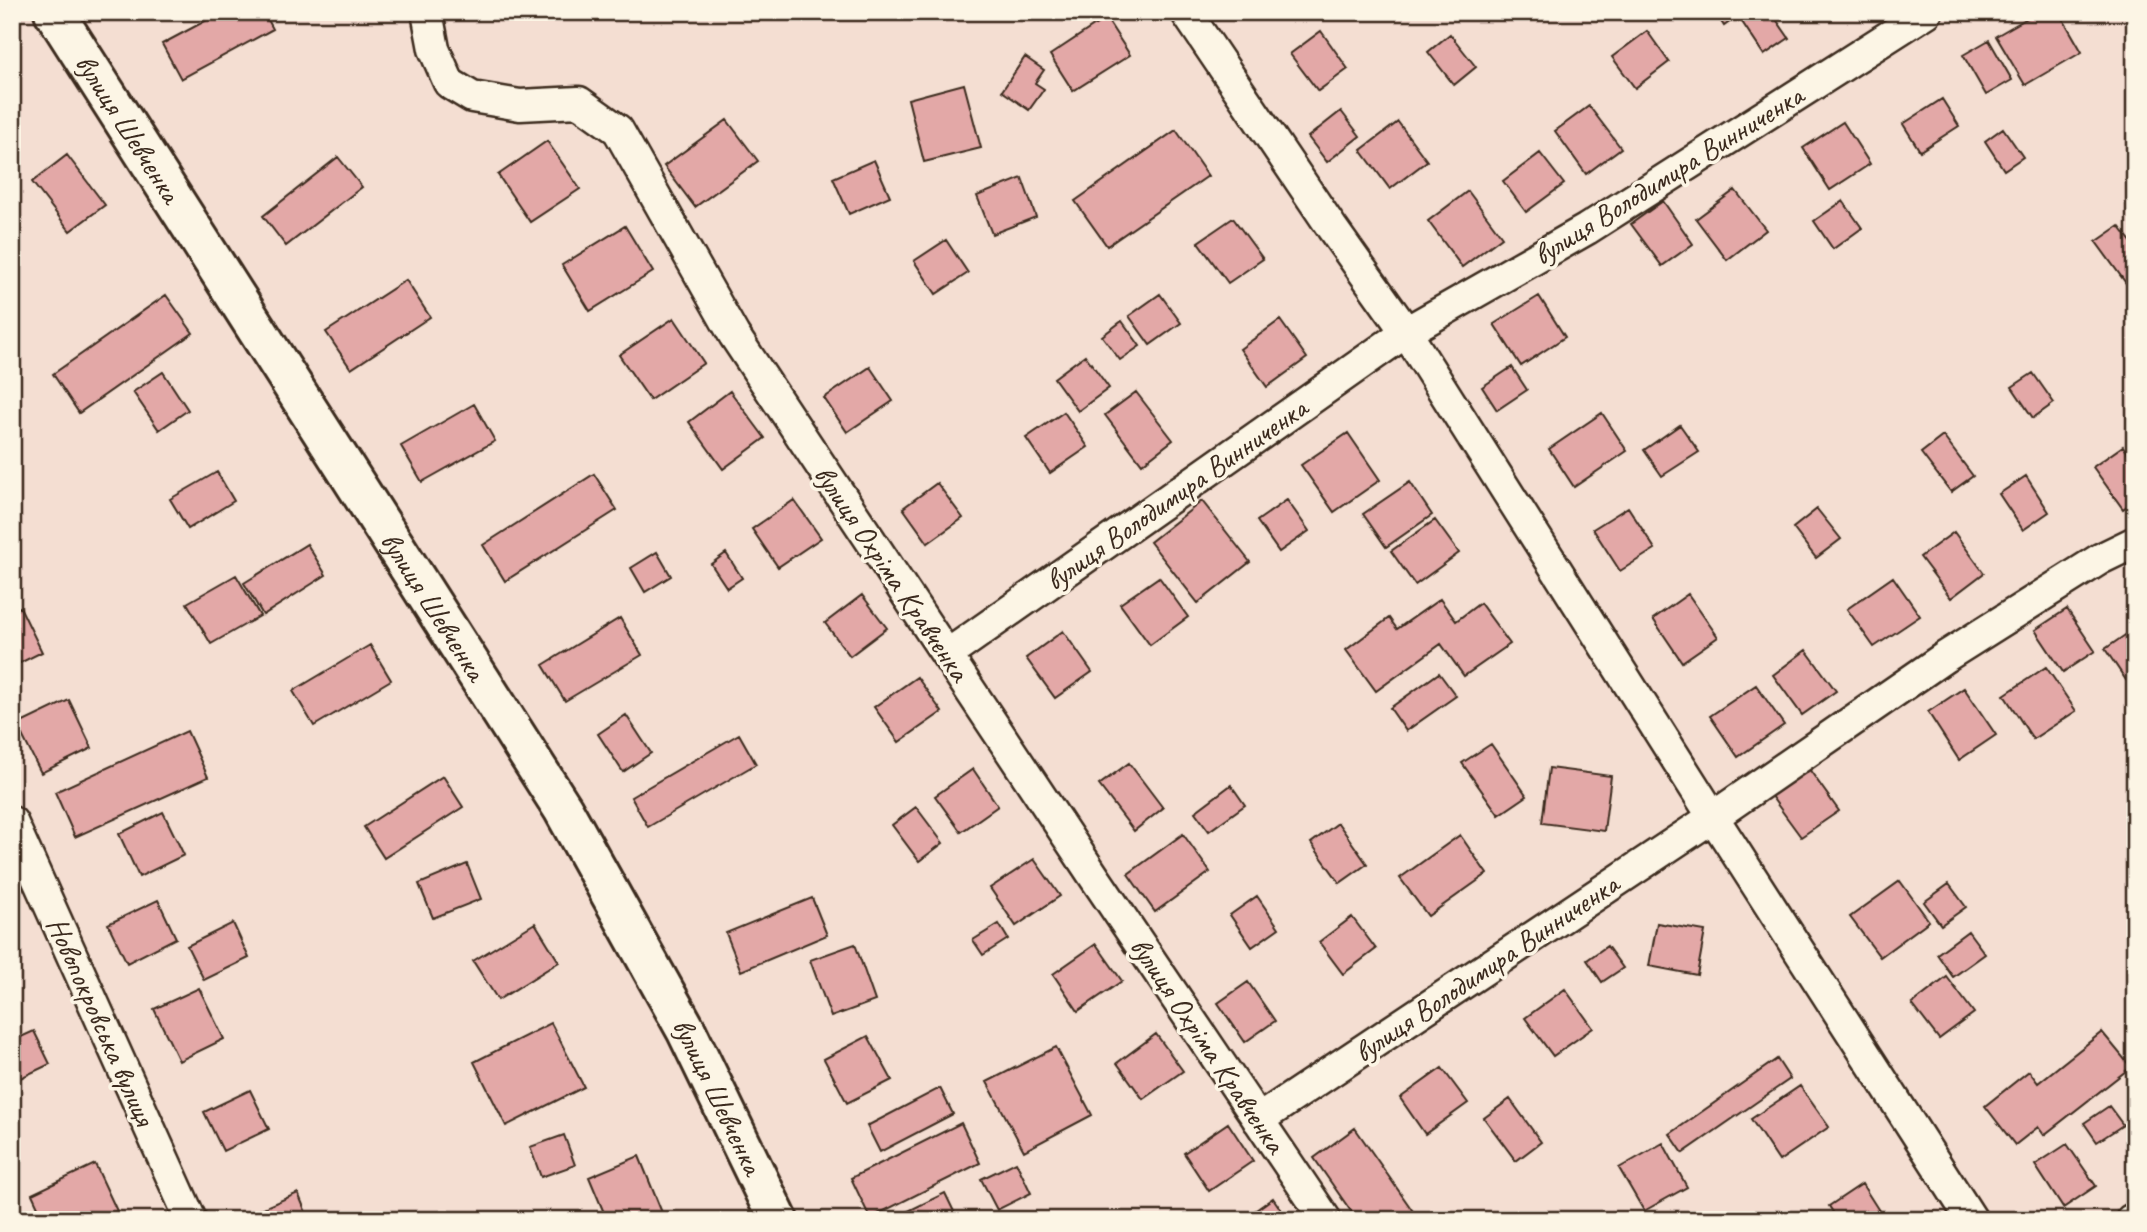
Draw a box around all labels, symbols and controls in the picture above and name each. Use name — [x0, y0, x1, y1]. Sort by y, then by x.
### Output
street label: вулиця Шевченка — [67, 47, 191, 212]
street label: вулиця Володимира Винниченка — [1526, 75, 1813, 274]
street label: вулиця Володимира Винниченка — [1037, 387, 1317, 599]
street label: вулиця Охріма Кравченка — [805, 457, 980, 690]
street label: вулиця Шевченка — [372, 524, 497, 690]
street label: вулиця Володимира Винниченка — [1346, 864, 1628, 1071]
street label: Новопокровська вулиця — [38, 911, 165, 1133]
street label: вулиця Охріма Кравченка — [1121, 929, 1296, 1162]
street label: вулиця Шевченка — [664, 1011, 773, 1183]

